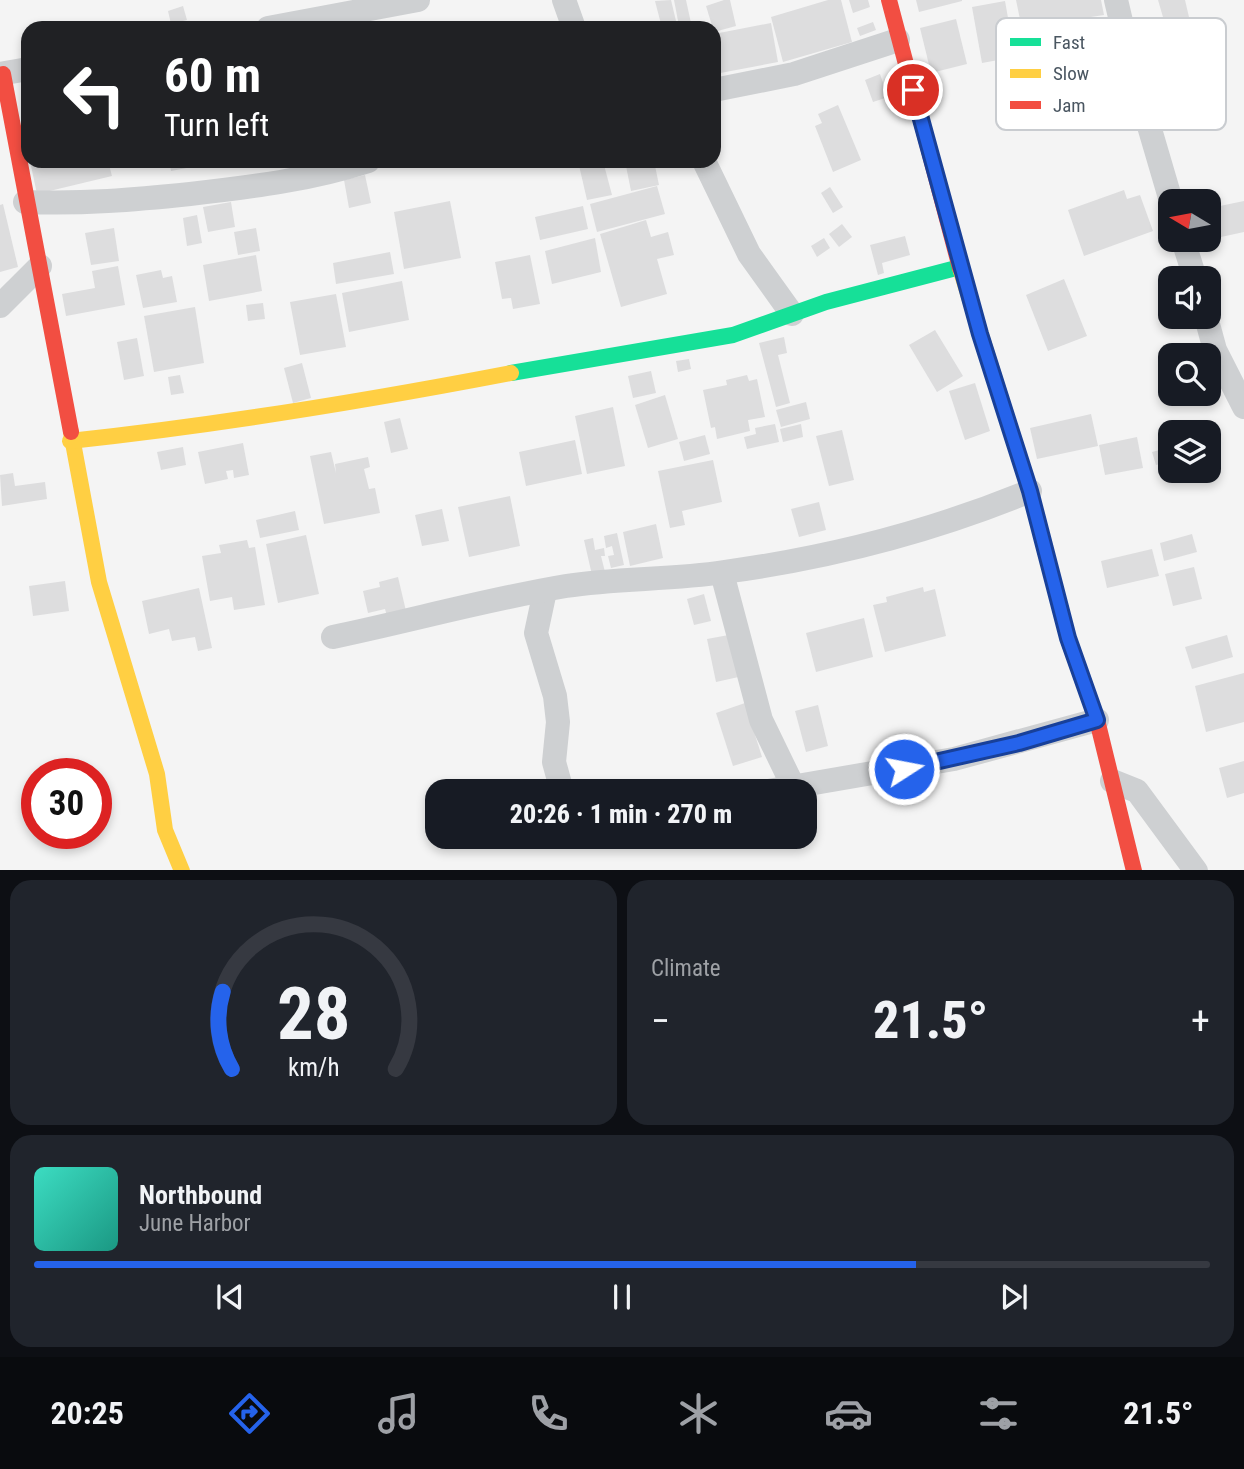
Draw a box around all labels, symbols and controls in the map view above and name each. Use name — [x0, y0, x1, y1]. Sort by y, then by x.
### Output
legend — [996, 18, 1226, 130]
text: Fast — [1053, 31, 1085, 54]
text: 60 m — [164, 47, 261, 104]
icon: left — [49, 49, 140, 140]
pin — [883, 60, 943, 120]
text: Slow — [1053, 62, 1089, 85]
icon: arrive — [894, 71, 932, 109]
text: Jam — [1053, 94, 1086, 117]
text: Turn left — [164, 106, 269, 144]
north arrow — [1158, 189, 1222, 252]
map controls — [1158, 189, 1221, 483]
button: sound — [1158, 266, 1221, 329]
button: search — [1158, 343, 1221, 406]
button: layers — [1158, 420, 1221, 483]
position arrow — [867, 732, 941, 806]
speed limit sign: 30 — [21, 758, 112, 849]
text: 20:26 · 1 min · 270 m — [510, 799, 732, 829]
text: Climate — [651, 955, 721, 982]
text: 28 — [277, 971, 350, 1057]
text: 21.5° — [873, 990, 988, 1051]
text: − — [651, 999, 670, 1043]
text: + — [1191, 999, 1210, 1043]
text: km/h — [288, 1052, 339, 1081]
text: Northbound — [139, 1180, 262, 1210]
text: June Harbor — [139, 1210, 251, 1237]
icon: previous — [211, 1278, 249, 1316]
icon: pause — [603, 1278, 641, 1316]
icon: next — [995, 1278, 1033, 1316]
icon: directions — [225, 1389, 274, 1438]
icon: music — [374, 1389, 423, 1438]
icon: phone — [524, 1389, 573, 1438]
icon: climate — [674, 1389, 723, 1438]
icon: car — [824, 1389, 873, 1438]
icon: filters — [974, 1389, 1023, 1438]
text: 20:25 — [50, 1394, 124, 1432]
text: 21.5° — [1123, 1394, 1194, 1432]

